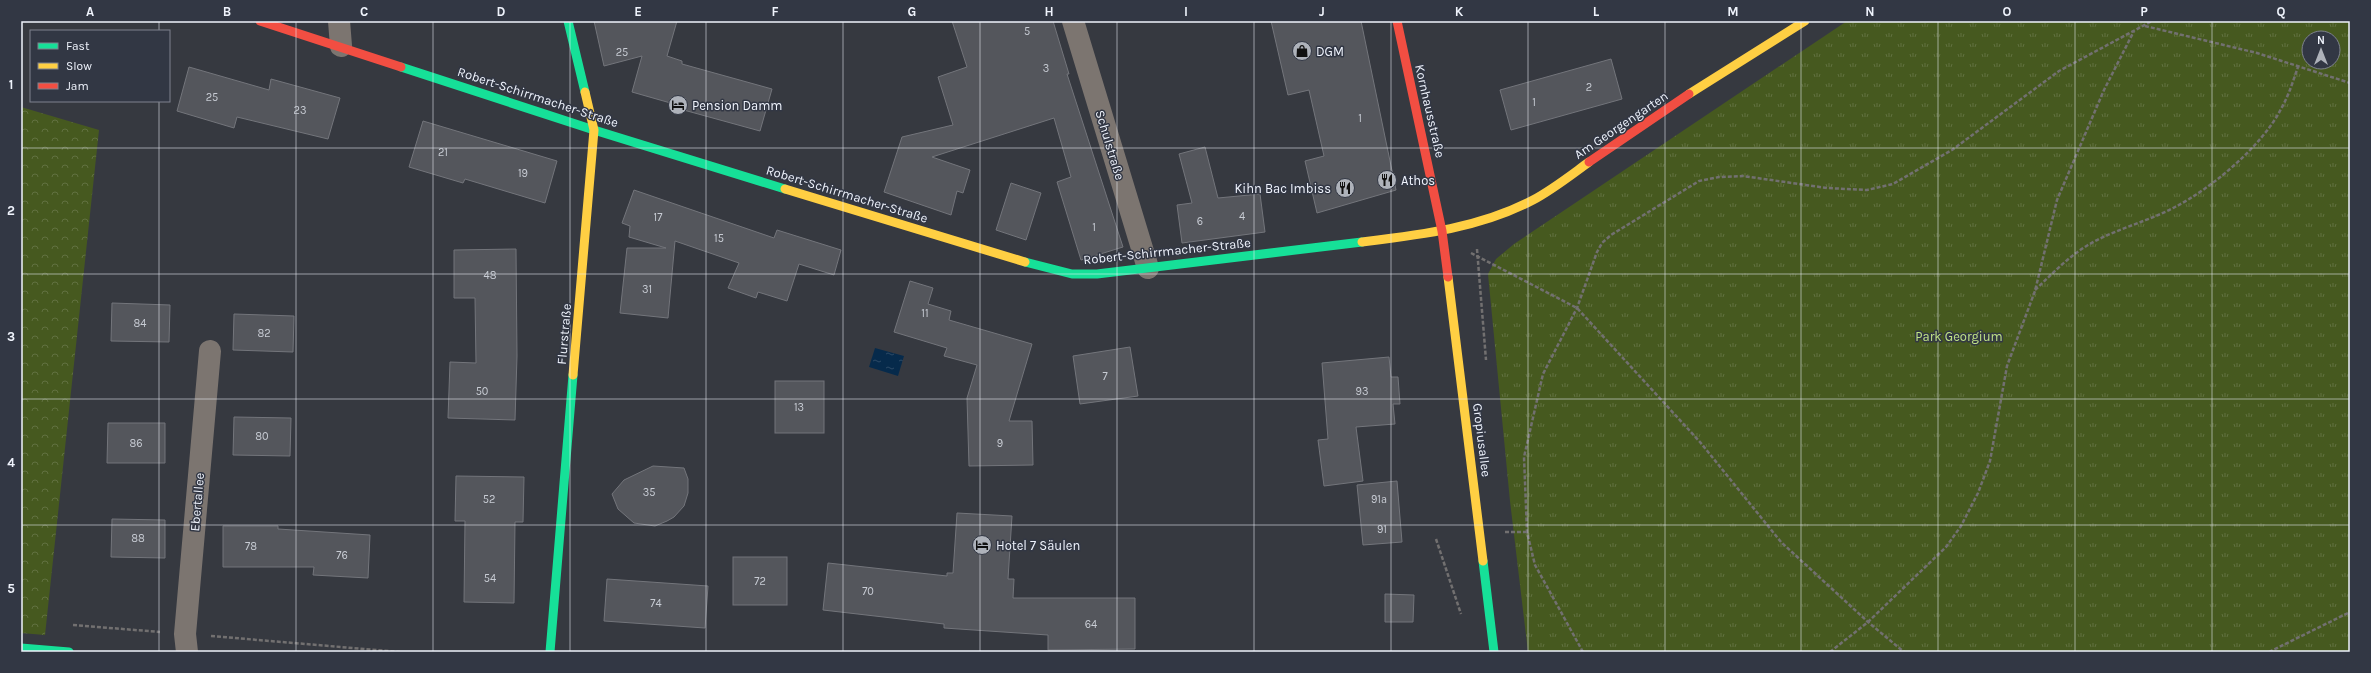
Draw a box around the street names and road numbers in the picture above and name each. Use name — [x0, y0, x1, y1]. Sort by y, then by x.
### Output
street label: Kornhausstraße — [1412, 63, 1448, 160]
street label: Robert-Schirrmacher-Straße — [456, 64, 621, 130]
street label: Am Georgengarten — [1571, 88, 1671, 162]
street label: Schulstraße — [1092, 108, 1128, 182]
street label: Robert-Schirrmacher-Straße — [764, 162, 930, 226]
street label: Robert-Schirrmacher-Straße — [1083, 235, 1252, 267]
street label: Flurstraße — [554, 303, 574, 365]
street label: Gropiusallee — [1470, 402, 1494, 478]
street label: Ebertallee — [187, 472, 207, 532]

